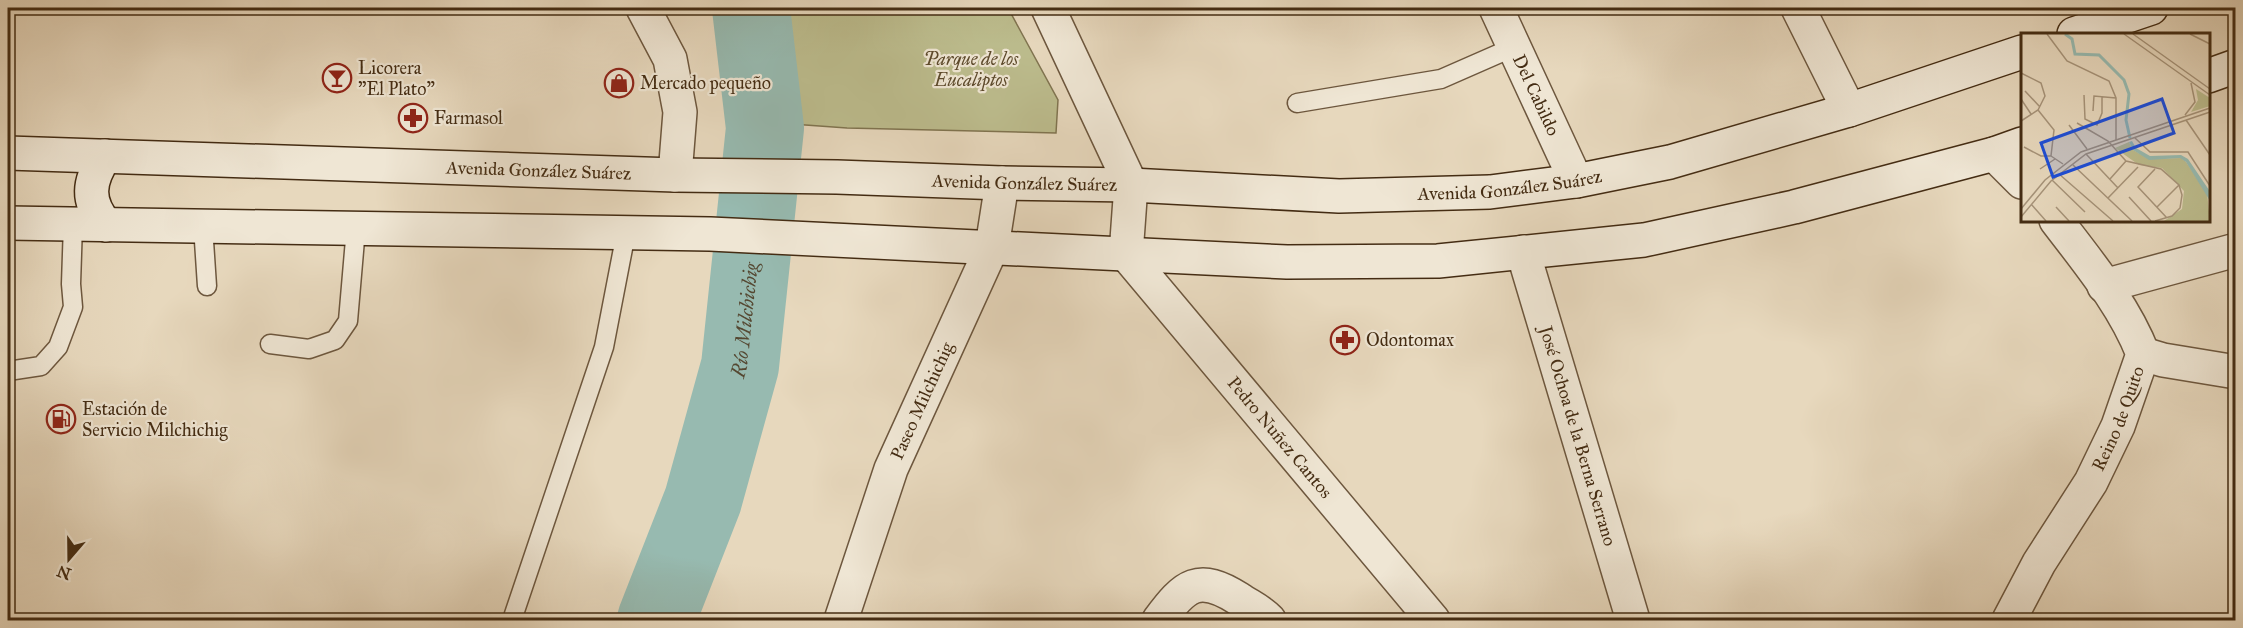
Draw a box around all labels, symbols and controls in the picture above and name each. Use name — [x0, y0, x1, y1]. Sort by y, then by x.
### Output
inset map — [2021, 33, 2210, 222]
park label: Parque de los Eucaliptos — [924, 48, 1019, 92]
street label: Del Cabildo — [1508, 51, 1565, 139]
place label: Licorera "El Plato" — [358, 57, 435, 100]
bar icon: Licorera "El Plato" — [321, 62, 353, 94]
shop icon: Mercado pequeño — [603, 67, 635, 99]
place label: Mercado pequeño — [640, 72, 771, 95]
pharmacy icon: Farmasol — [397, 102, 429, 134]
place label: Farmasol — [434, 107, 503, 129]
street label: Avenida González Suárez — [445, 156, 632, 185]
street label: Avenida González Suárez — [1416, 165, 1604, 205]
street label: Avenida González Suárez — [931, 169, 1117, 196]
water label: Río Milchichig — [725, 260, 763, 381]
street label: José Ochoa de la Berna Serrano — [1533, 322, 1621, 548]
pharmacy icon: Odontomax — [1329, 324, 1361, 356]
place label: Odontomax — [1366, 329, 1454, 351]
street label: Paseo Milchichig — [886, 338, 959, 463]
street label: Reino de Quito — [2087, 363, 2149, 474]
street label: Pedro Nuñez Cantos — [1223, 372, 1337, 503]
place label: Estación de Servicio Milchichig — [82, 398, 228, 442]
fuel station icon: Estación de Servicio Milchichig — [45, 403, 77, 435]
north arrow — [39, 529, 99, 589]
text: N — [54, 561, 74, 584]

